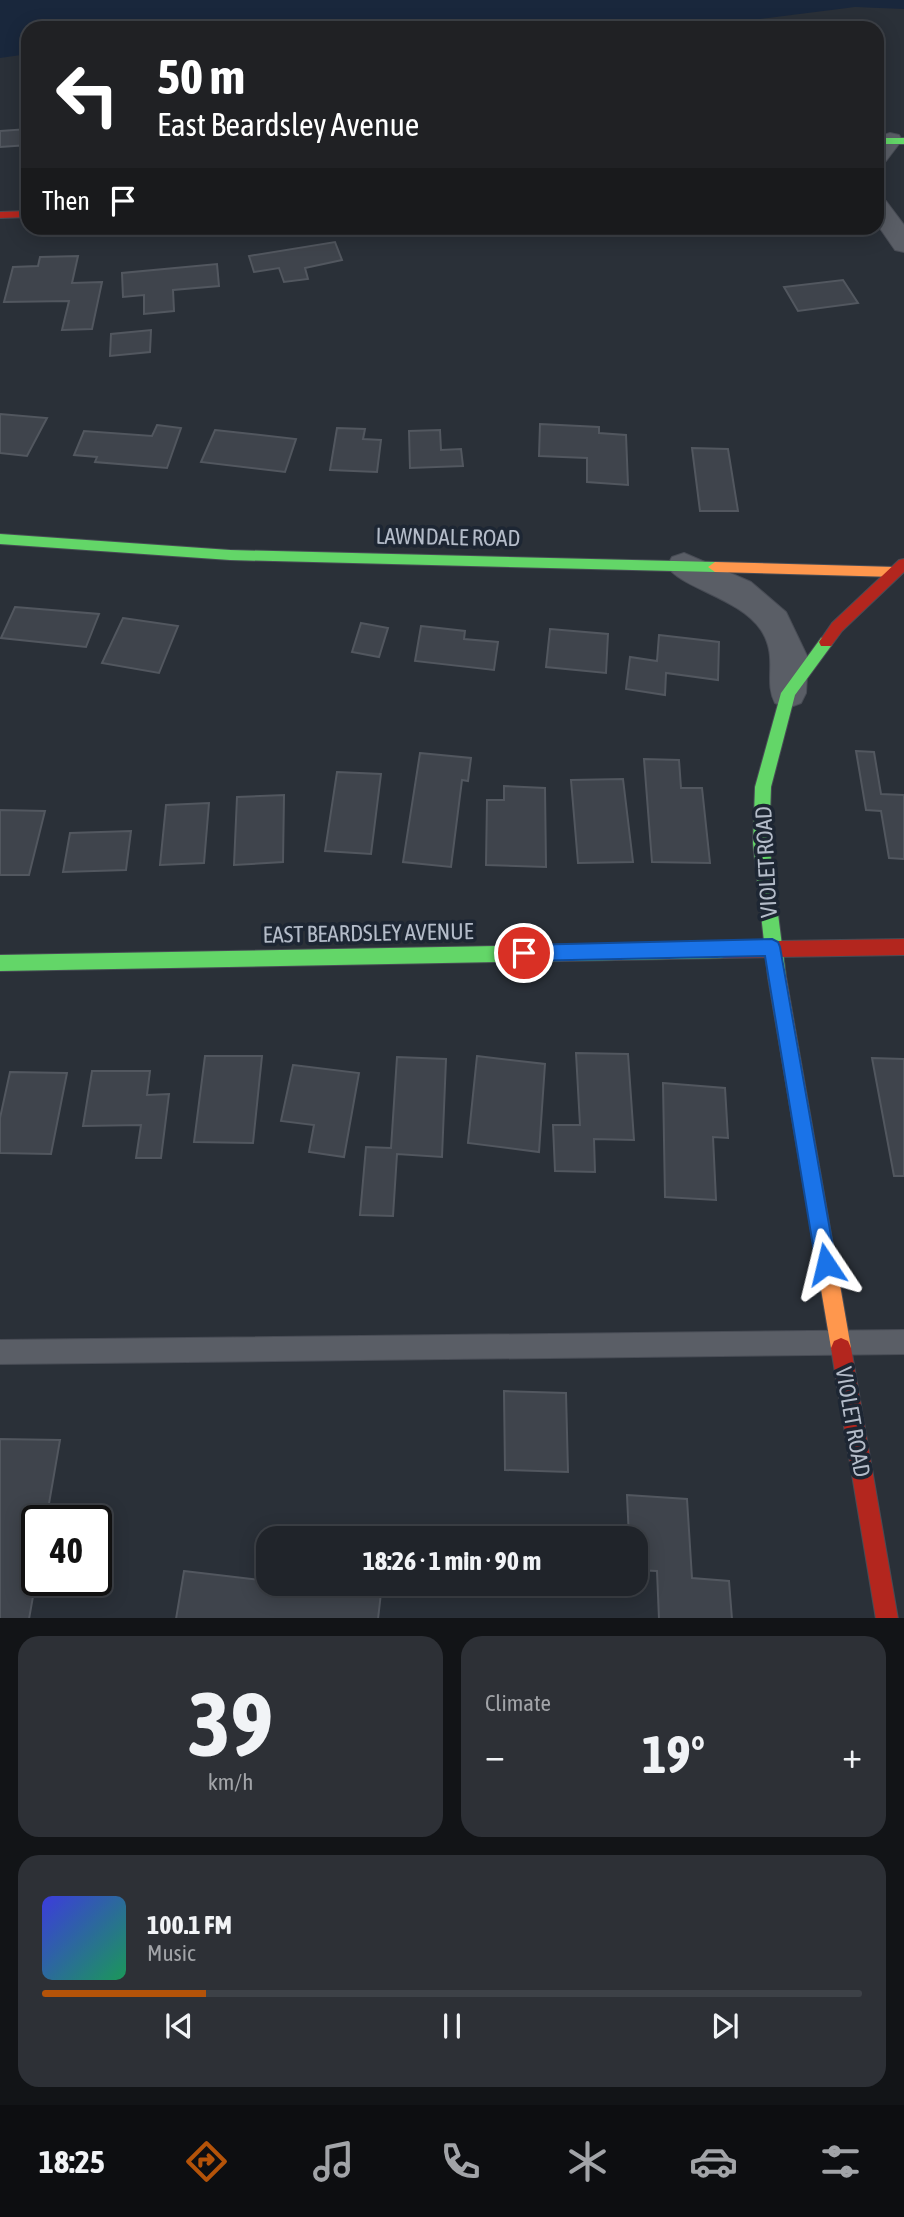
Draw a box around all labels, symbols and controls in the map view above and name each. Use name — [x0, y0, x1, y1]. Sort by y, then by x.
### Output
text: 50 m — [157, 48, 245, 104]
icon: left — [42, 49, 133, 140]
text: East Beardsley Avenue — [157, 106, 419, 143]
icon: arrive — [104, 182, 142, 220]
text: Then — [42, 186, 90, 216]
street label: LAWNDALE ROAD — [375, 523, 521, 551]
street label: VIOLET ROAD — [750, 806, 782, 918]
street label: EAST BEARDSLEY AVENUE — [262, 918, 474, 948]
pin — [494, 923, 554, 983]
icon: arrive — [505, 934, 543, 972]
position arrow — [789, 1227, 863, 1301]
street label: VIOLET ROAD — [831, 1365, 875, 1479]
speed limit sign: 40 — [21, 1505, 112, 1596]
text: 18:26 · 1 min · 90 m — [363, 1546, 541, 1576]
text: 39 — [188, 1671, 273, 1775]
text: Climate — [485, 1690, 551, 1716]
text: 19° — [642, 1724, 705, 1784]
text: − — [485, 1733, 505, 1776]
text: + — [842, 1733, 862, 1776]
text: km/h — [208, 1769, 253, 1795]
text: 100.1 FM — [147, 1910, 232, 1940]
text: Music — [147, 1940, 195, 1966]
icon: previous — [160, 2007, 198, 2045]
icon: pause — [433, 2007, 471, 2045]
icon: next — [706, 2007, 744, 2045]
icon: directions — [182, 2137, 231, 2186]
icon: music — [309, 2137, 358, 2186]
icon: phone — [436, 2137, 485, 2186]
icon: climate — [563, 2137, 612, 2186]
icon: car — [689, 2137, 738, 2186]
icon: filters — [816, 2137, 865, 2186]
text: 18:25 — [39, 2143, 105, 2180]

